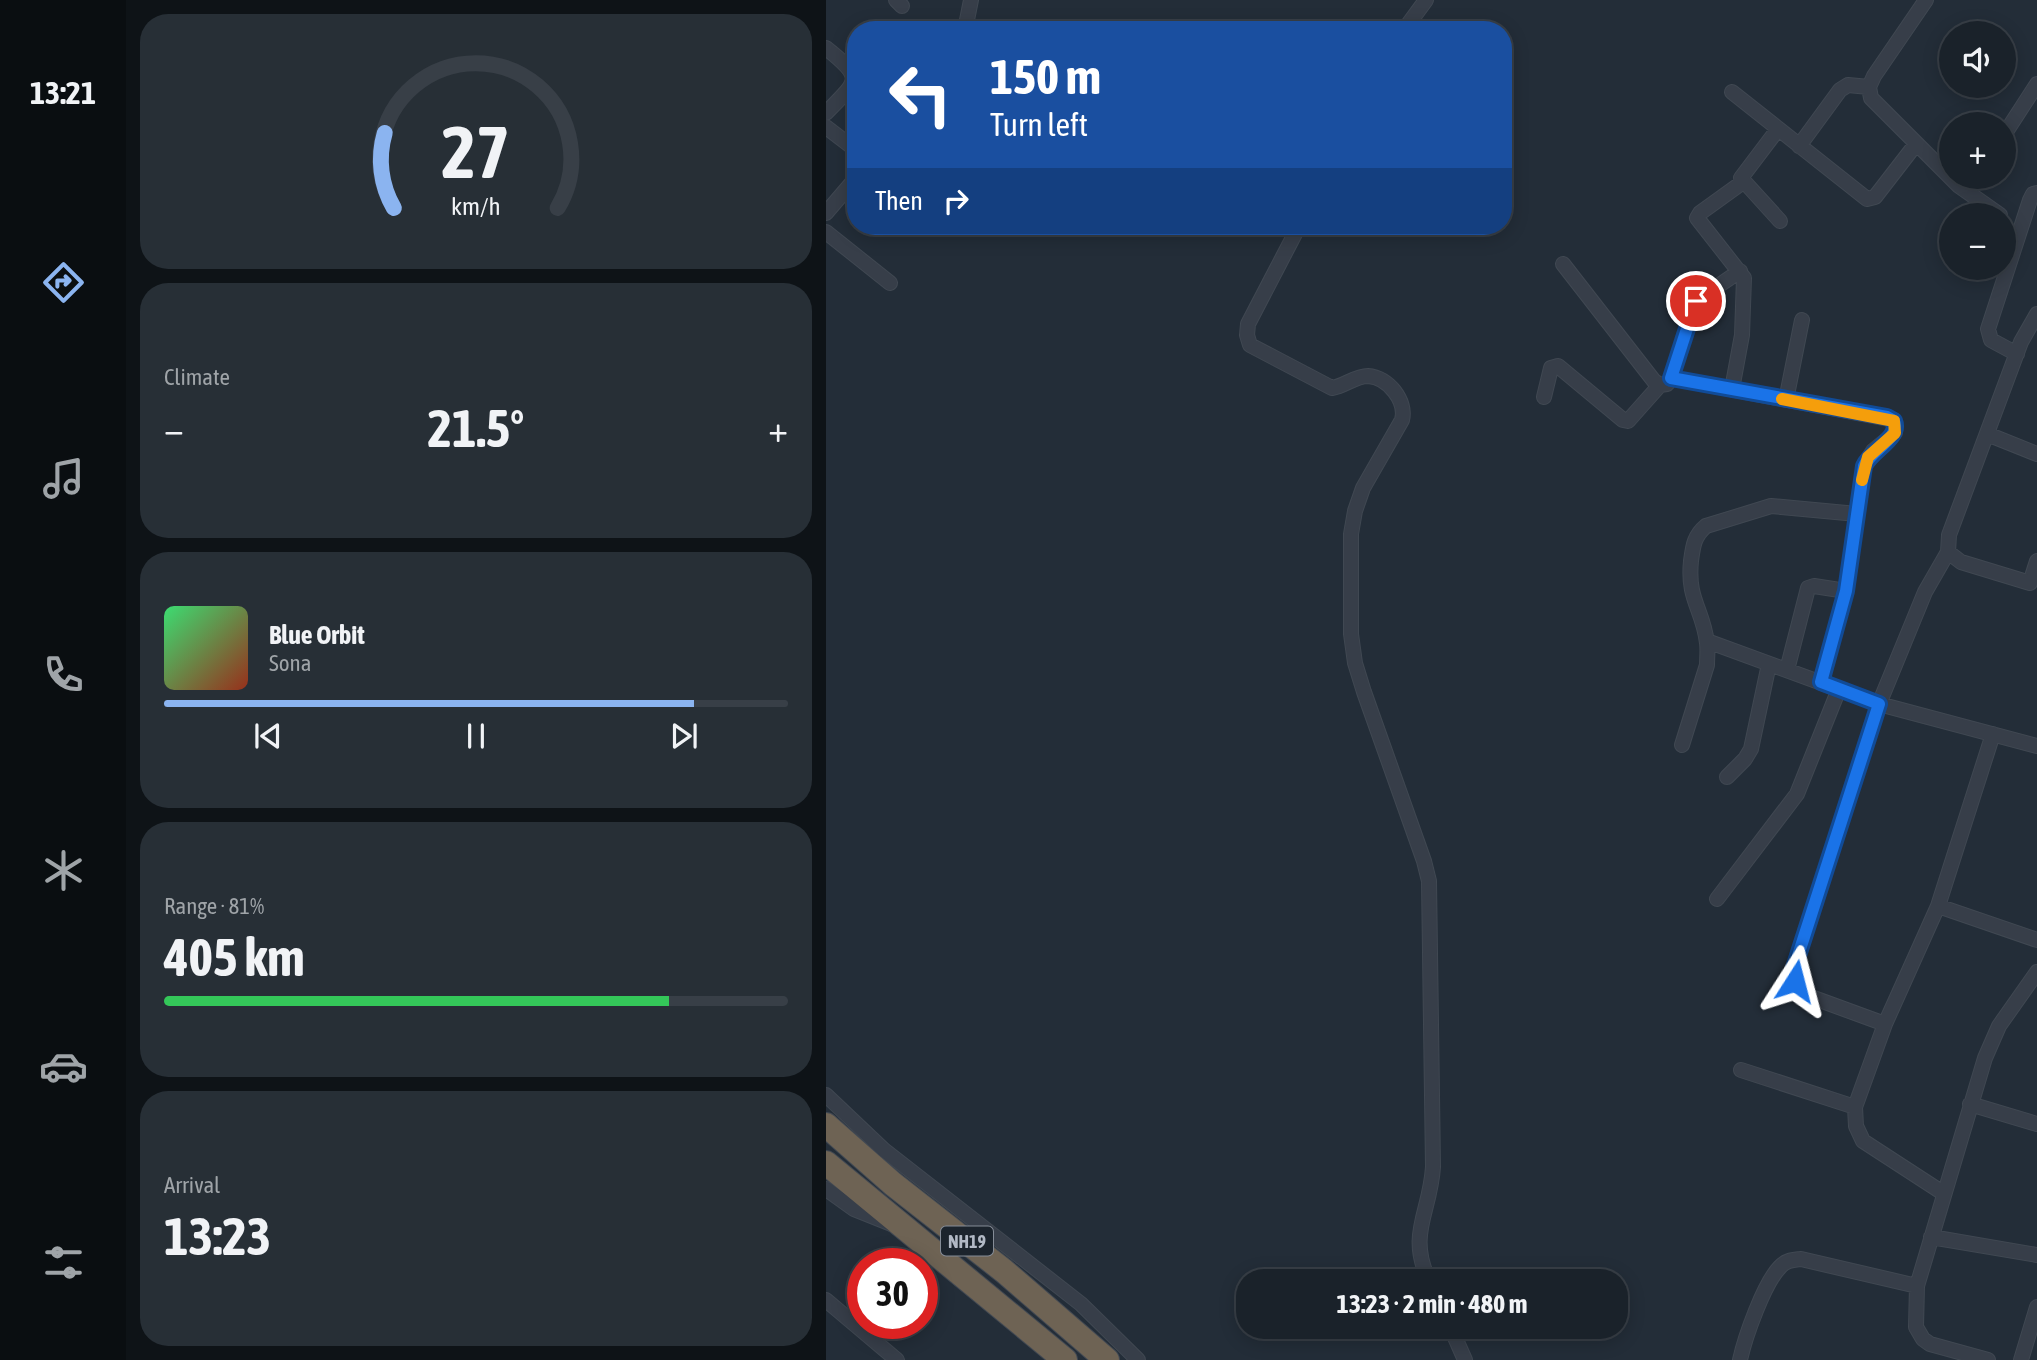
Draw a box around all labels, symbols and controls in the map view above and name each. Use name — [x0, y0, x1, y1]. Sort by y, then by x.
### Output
map controls — [1939, 21, 2016, 280]
button: sound — [1939, 21, 2016, 98]
text: 150 m — [990, 48, 1101, 104]
icon: left — [875, 49, 966, 140]
text: 13:21 — [30, 74, 96, 111]
text: Turn left — [990, 106, 1088, 143]
text: 27 — [442, 110, 510, 193]
button: + — [1939, 112, 2016, 189]
icon: right — [937, 182, 975, 220]
text: Then — [875, 186, 923, 216]
text: km/h — [451, 191, 501, 219]
button: − — [1939, 203, 2016, 280]
icon: directions — [39, 258, 88, 307]
pin — [1666, 271, 1726, 331]
icon: arrive — [1677, 282, 1715, 320]
text: Climate — [164, 364, 230, 390]
text: 21.5° — [428, 398, 524, 458]
text: − — [164, 407, 184, 450]
text: + — [768, 407, 788, 450]
icon: music — [39, 454, 88, 503]
text: Blue Orbit — [269, 620, 365, 650]
icon: phone — [39, 650, 88, 699]
text: Sona — [269, 650, 311, 676]
icon: previous — [249, 717, 287, 755]
icon: pause — [457, 717, 495, 755]
icon: next — [665, 717, 703, 755]
icon: climate — [39, 846, 88, 895]
text: Range · 81% — [164, 893, 264, 919]
text: 405 km — [164, 927, 305, 987]
position arrow — [1758, 944, 1832, 1018]
icon: car — [39, 1042, 88, 1091]
text: Arrival — [164, 1172, 220, 1198]
text: 13:23 — [164, 1206, 271, 1266]
road number: NH19 — [941, 1226, 993, 1256]
icon: filters — [39, 1238, 88, 1287]
speed limit sign: 30 — [847, 1248, 938, 1339]
text: 13:23 · 2 min · 480 m — [1337, 1289, 1527, 1319]

